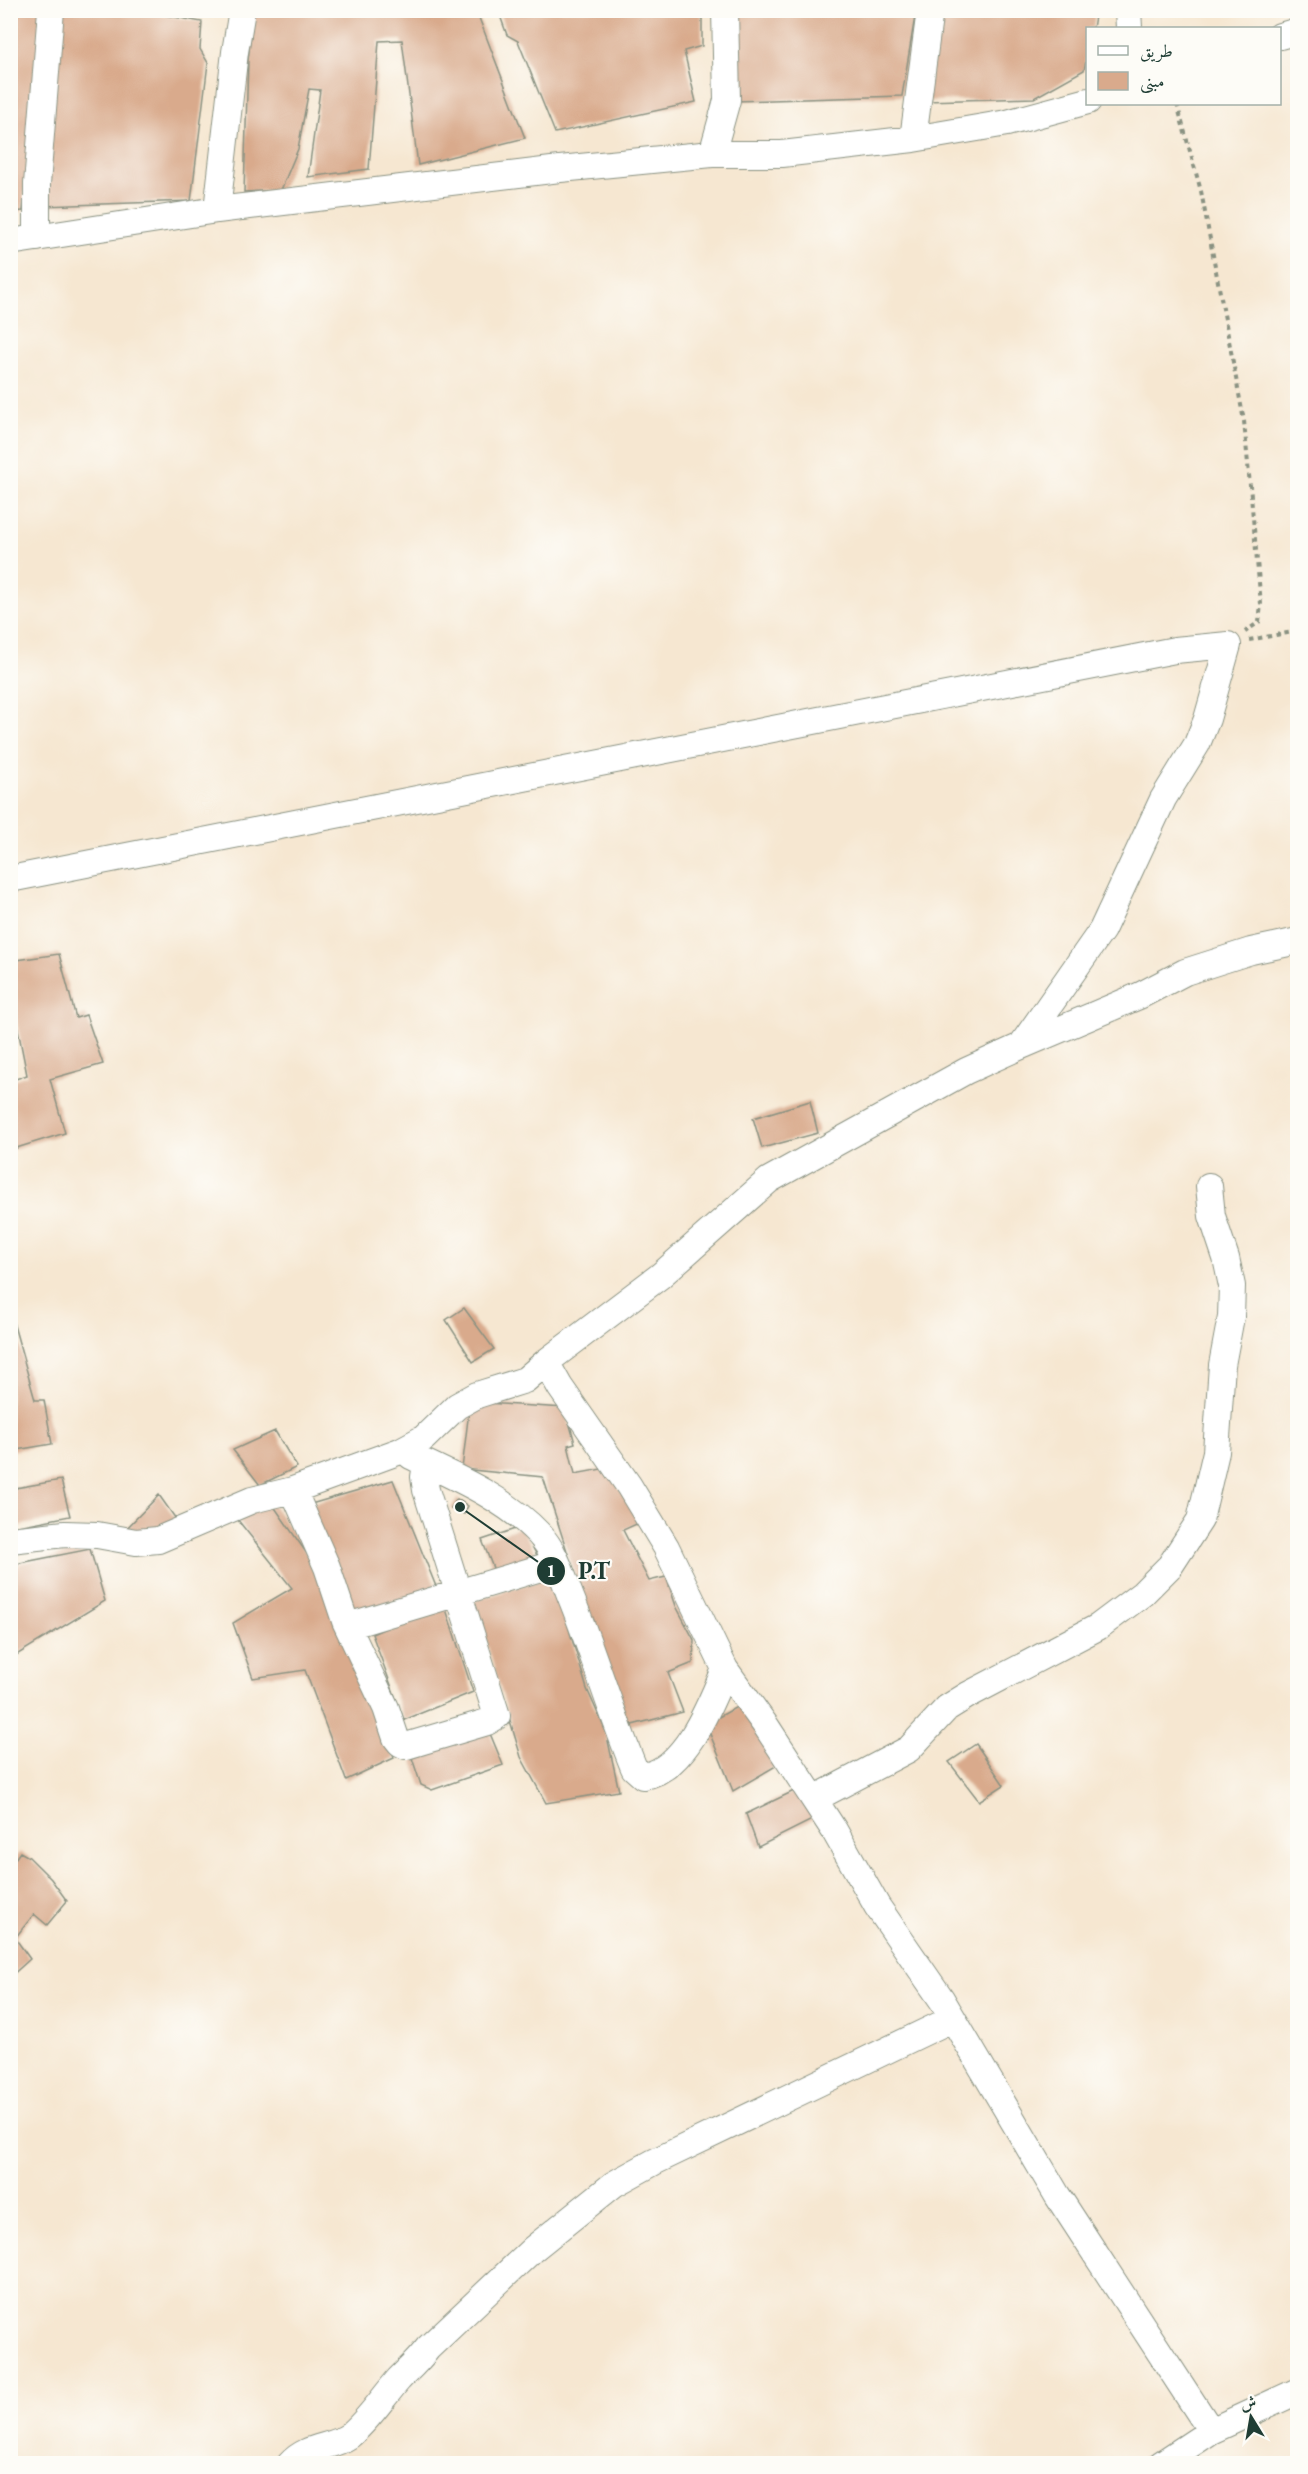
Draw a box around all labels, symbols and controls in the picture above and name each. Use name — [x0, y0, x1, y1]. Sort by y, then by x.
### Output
legend — [1086, 27, 1281, 105]
text: طريق — [1140, 39, 1173, 63]
text: مبنى — [1140, 69, 1165, 94]
callout: P.T — [536, 1550, 622, 1592]
text: P.T — [578, 1555, 610, 1586]
text: 1 — [546, 1559, 556, 1582]
north arrow — [1221, 2387, 1281, 2447]
text: ش — [1238, 2391, 1258, 2415]

